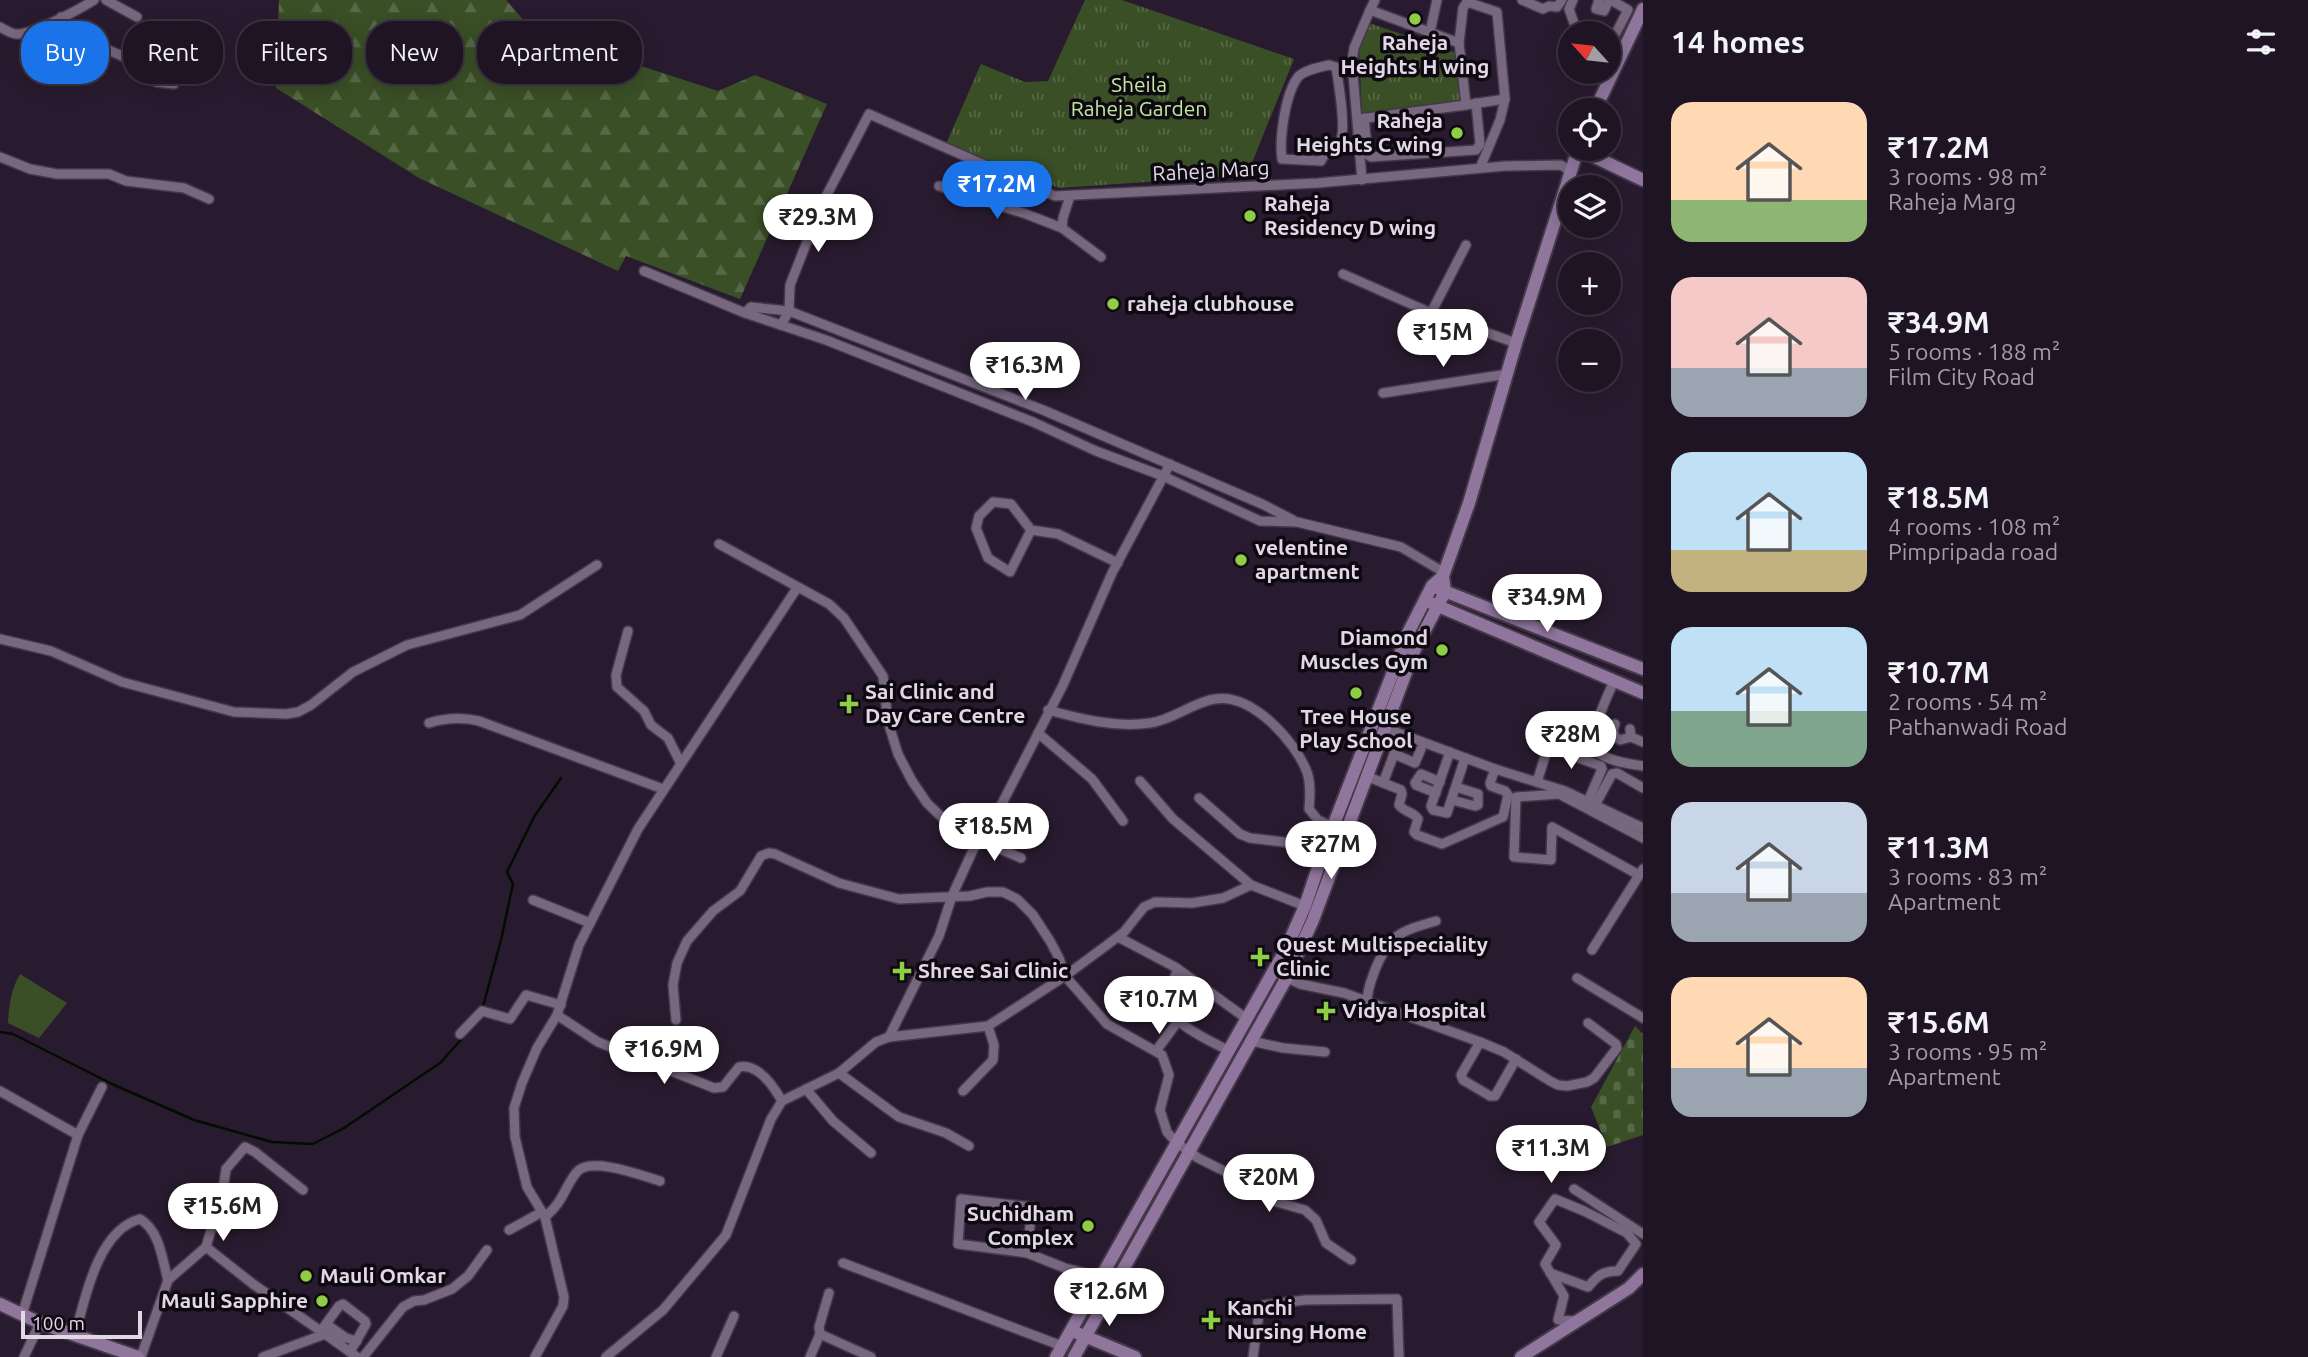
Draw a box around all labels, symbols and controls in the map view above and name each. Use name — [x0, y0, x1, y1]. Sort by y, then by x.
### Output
marker: Raheja Heights H wing — [1407, 11, 1423, 27]
chip: Buy — [21, 21, 109, 84]
chip: Rent — [123, 21, 223, 84]
chip: Filters — [237, 21, 352, 84]
chip: New — [366, 21, 463, 84]
chip: Apartment — [477, 21, 642, 84]
north arrow — [1558, 21, 1620, 84]
map controls — [1558, 21, 1621, 392]
icon: filters — [2242, 23, 2280, 61]
text: 14 homes — [1671, 25, 1805, 59]
place label: Raheja Heights H wing — [1341, 30, 1489, 78]
park label: Sheila Raheja Garden — [1071, 72, 1207, 120]
button: locate — [1558, 98, 1621, 161]
place label: Raheja Heights C wing — [1296, 108, 1443, 156]
marker: Raheja Heights C wing — [1449, 125, 1465, 141]
icon: home — [1727, 130, 1811, 214]
text: ₹17.2M — [1888, 130, 1990, 164]
street label: Raheja Marg — [1152, 155, 1270, 185]
pin: ₹17.2M — [940, 162, 1054, 221]
text: 3 rooms · 98 m² — [1888, 164, 2047, 189]
text: ₹17.2M — [958, 171, 1036, 196]
button: layers — [1558, 175, 1621, 238]
text: Raheja Marg — [1888, 189, 2016, 214]
place label: Raheja Residency D wing — [1264, 191, 1436, 239]
pin: ₹29.3M — [761, 194, 875, 254]
text: ₹29.3M — [779, 204, 857, 229]
marker: Raheja Residency D wing — [1242, 208, 1258, 224]
button: + — [1558, 252, 1621, 315]
place label: raheja clubhouse — [1127, 291, 1294, 315]
marker: raheja clubhouse — [1105, 296, 1121, 312]
icon: home — [1727, 305, 1811, 389]
text: ₹34.9M — [1888, 305, 1990, 339]
pin: ₹15M — [1402, 310, 1484, 369]
text: ₹15M — [1413, 319, 1473, 344]
button: − — [1558, 329, 1621, 392]
text: 5 rooms · 188 m² — [1888, 339, 2060, 364]
pin: ₹16.3M — [968, 342, 1082, 402]
text: ₹16.3M — [986, 352, 1064, 377]
text: Film City Road — [1888, 364, 2035, 389]
icon: home — [1727, 480, 1811, 564]
text: ₹18.5M — [1888, 480, 1990, 514]
text: 4 rooms · 108 m² — [1888, 514, 2060, 539]
place label: velentine apartment — [1255, 535, 1360, 583]
text: Pimpripada road — [1888, 539, 2058, 564]
marker: velentine apartment — [1233, 552, 1249, 568]
pin: ₹34.9M — [1490, 574, 1604, 634]
text: ₹34.9M — [1508, 584, 1586, 609]
place label: Diamond Muscles Gym — [1300, 625, 1428, 673]
marker: Diamond Muscles Gym — [1434, 642, 1450, 658]
icon: home — [1727, 655, 1811, 739]
text: ₹10.7M — [1888, 655, 1990, 689]
place label: Sai Clinic and Day Care Centre — [865, 679, 1025, 727]
marker: Tree House Play School — [1348, 685, 1364, 701]
text: 2 rooms · 54 m² — [1888, 689, 2047, 714]
marker: Sai Clinic and Day Care Centre — [839, 694, 859, 714]
place label: Tree House Play School — [1299, 704, 1413, 752]
pin: ₹28M — [1530, 712, 1612, 771]
text: Pathanwadi Road — [1888, 714, 2067, 739]
text: ₹28M — [1541, 721, 1601, 746]
pin: ₹18.5M — [937, 804, 1051, 863]
text: ₹18.5M — [955, 813, 1033, 838]
pin: ₹27M — [1290, 822, 1372, 881]
icon: home — [1727, 830, 1811, 914]
text: ₹11.3M — [1888, 830, 1990, 864]
text: ₹27M — [1301, 831, 1361, 856]
text: 3 rooms · 83 m² — [1888, 864, 2047, 889]
text: Apartment — [1888, 889, 2001, 914]
place label: Quest Multispeciality Clinic — [1276, 932, 1488, 980]
marker: Quest Multispeciality Clinic — [1250, 947, 1270, 967]
place label: Shree Sai Clinic — [918, 958, 1068, 982]
marker: Shree Sai Clinic — [892, 961, 912, 981]
pin: ₹10.7M — [1102, 976, 1216, 1036]
text: ₹10.7M — [1120, 986, 1198, 1011]
place label: Vidya Hospital — [1342, 998, 1486, 1022]
marker: Vidya Hospital — [1316, 1001, 1336, 1021]
icon: home — [1727, 1005, 1811, 1089]
text: ₹15.6M — [1888, 1005, 1990, 1039]
pin: ₹16.9M — [607, 1026, 721, 1086]
text: ₹16.9M — [625, 1036, 703, 1061]
text: 3 rooms · 95 m² — [1888, 1039, 2047, 1064]
text: Apartment — [1888, 1064, 2001, 1089]
pin: ₹11.3M — [1494, 1126, 1608, 1185]
text: ₹11.3M — [1512, 1135, 1590, 1160]
pin: ₹20M — [1228, 1154, 1310, 1214]
text: ₹20M — [1239, 1164, 1299, 1189]
pin: ₹15.6M — [166, 1184, 280, 1243]
text: ₹15.6M — [184, 1193, 262, 1218]
place label: Suchidham Complex — [967, 1201, 1075, 1249]
marker: Suchidham Complex — [1080, 1218, 1096, 1234]
place label: Mauli Omkar — [320, 1263, 446, 1287]
marker: Mauli Omkar — [298, 1268, 314, 1284]
pin: ₹12.6M — [1052, 1268, 1166, 1328]
text: ₹12.6M — [1070, 1278, 1148, 1303]
place label: Mauli Sapphire — [161, 1288, 308, 1312]
marker: Mauli Sapphire — [314, 1293, 330, 1309]
place label: Kanchi Nursing Home — [1227, 1295, 1367, 1343]
scale bar — [21, 1308, 142, 1340]
marker: Kanchi Nursing Home — [1201, 1310, 1221, 1330]
text: 100 m — [32, 1312, 85, 1334]

